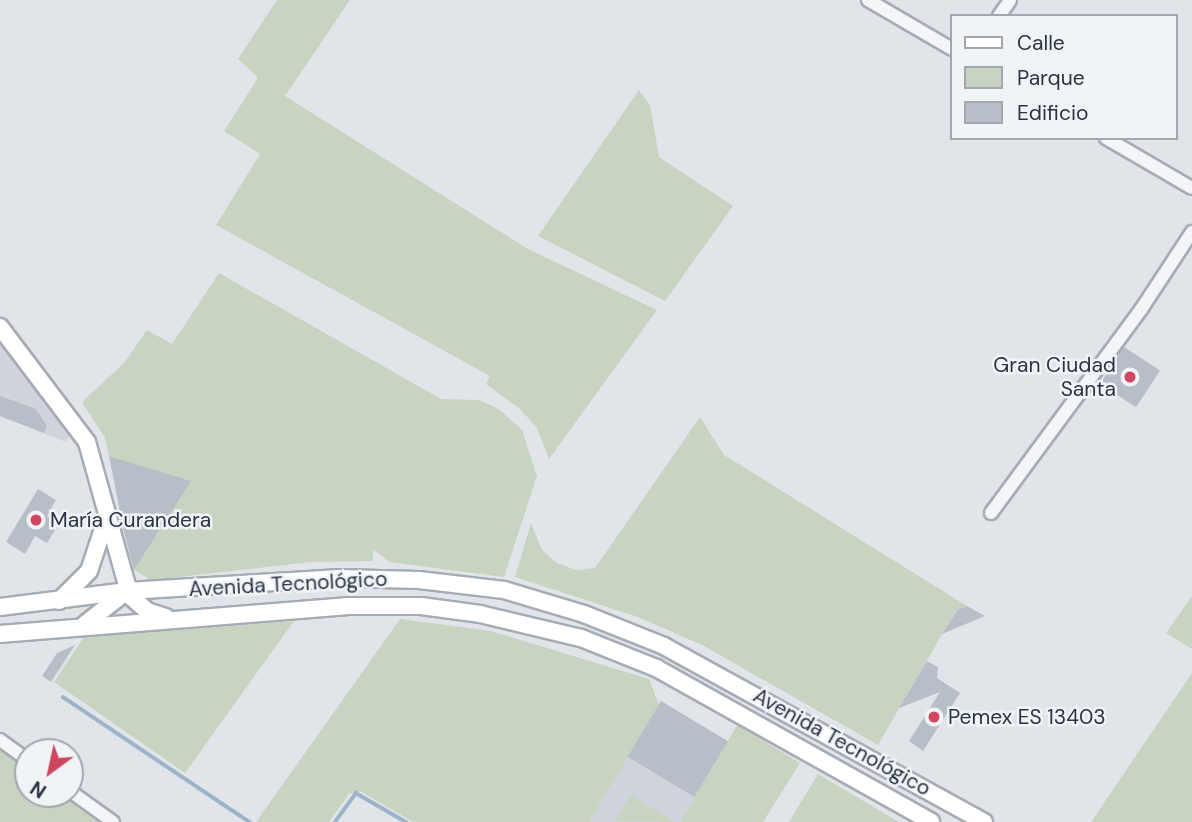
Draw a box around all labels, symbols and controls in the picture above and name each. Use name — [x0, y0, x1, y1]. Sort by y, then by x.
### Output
legend — [950, 14, 1178, 140]
text: Calle — [1017, 29, 1065, 57]
text: Parque — [1017, 64, 1085, 92]
text: Edificio — [1017, 99, 1088, 127]
place label: Gran Ciudad Santa — [993, 352, 1116, 402]
marker: Gran Ciudad Santa — [1122, 369, 1138, 385]
place label: María Curandera — [50, 507, 211, 533]
marker: María Curandera — [28, 512, 44, 528]
street label: Avenida Tecnológico — [188, 566, 388, 602]
street label: Avenida Tecnológico — [749, 683, 935, 801]
place label: Pemex ES 13403 — [948, 704, 1106, 730]
marker: Pemex ES 13403 — [926, 709, 942, 725]
north arrow — [14, 738, 84, 808]
text: N — [26, 775, 51, 804]

